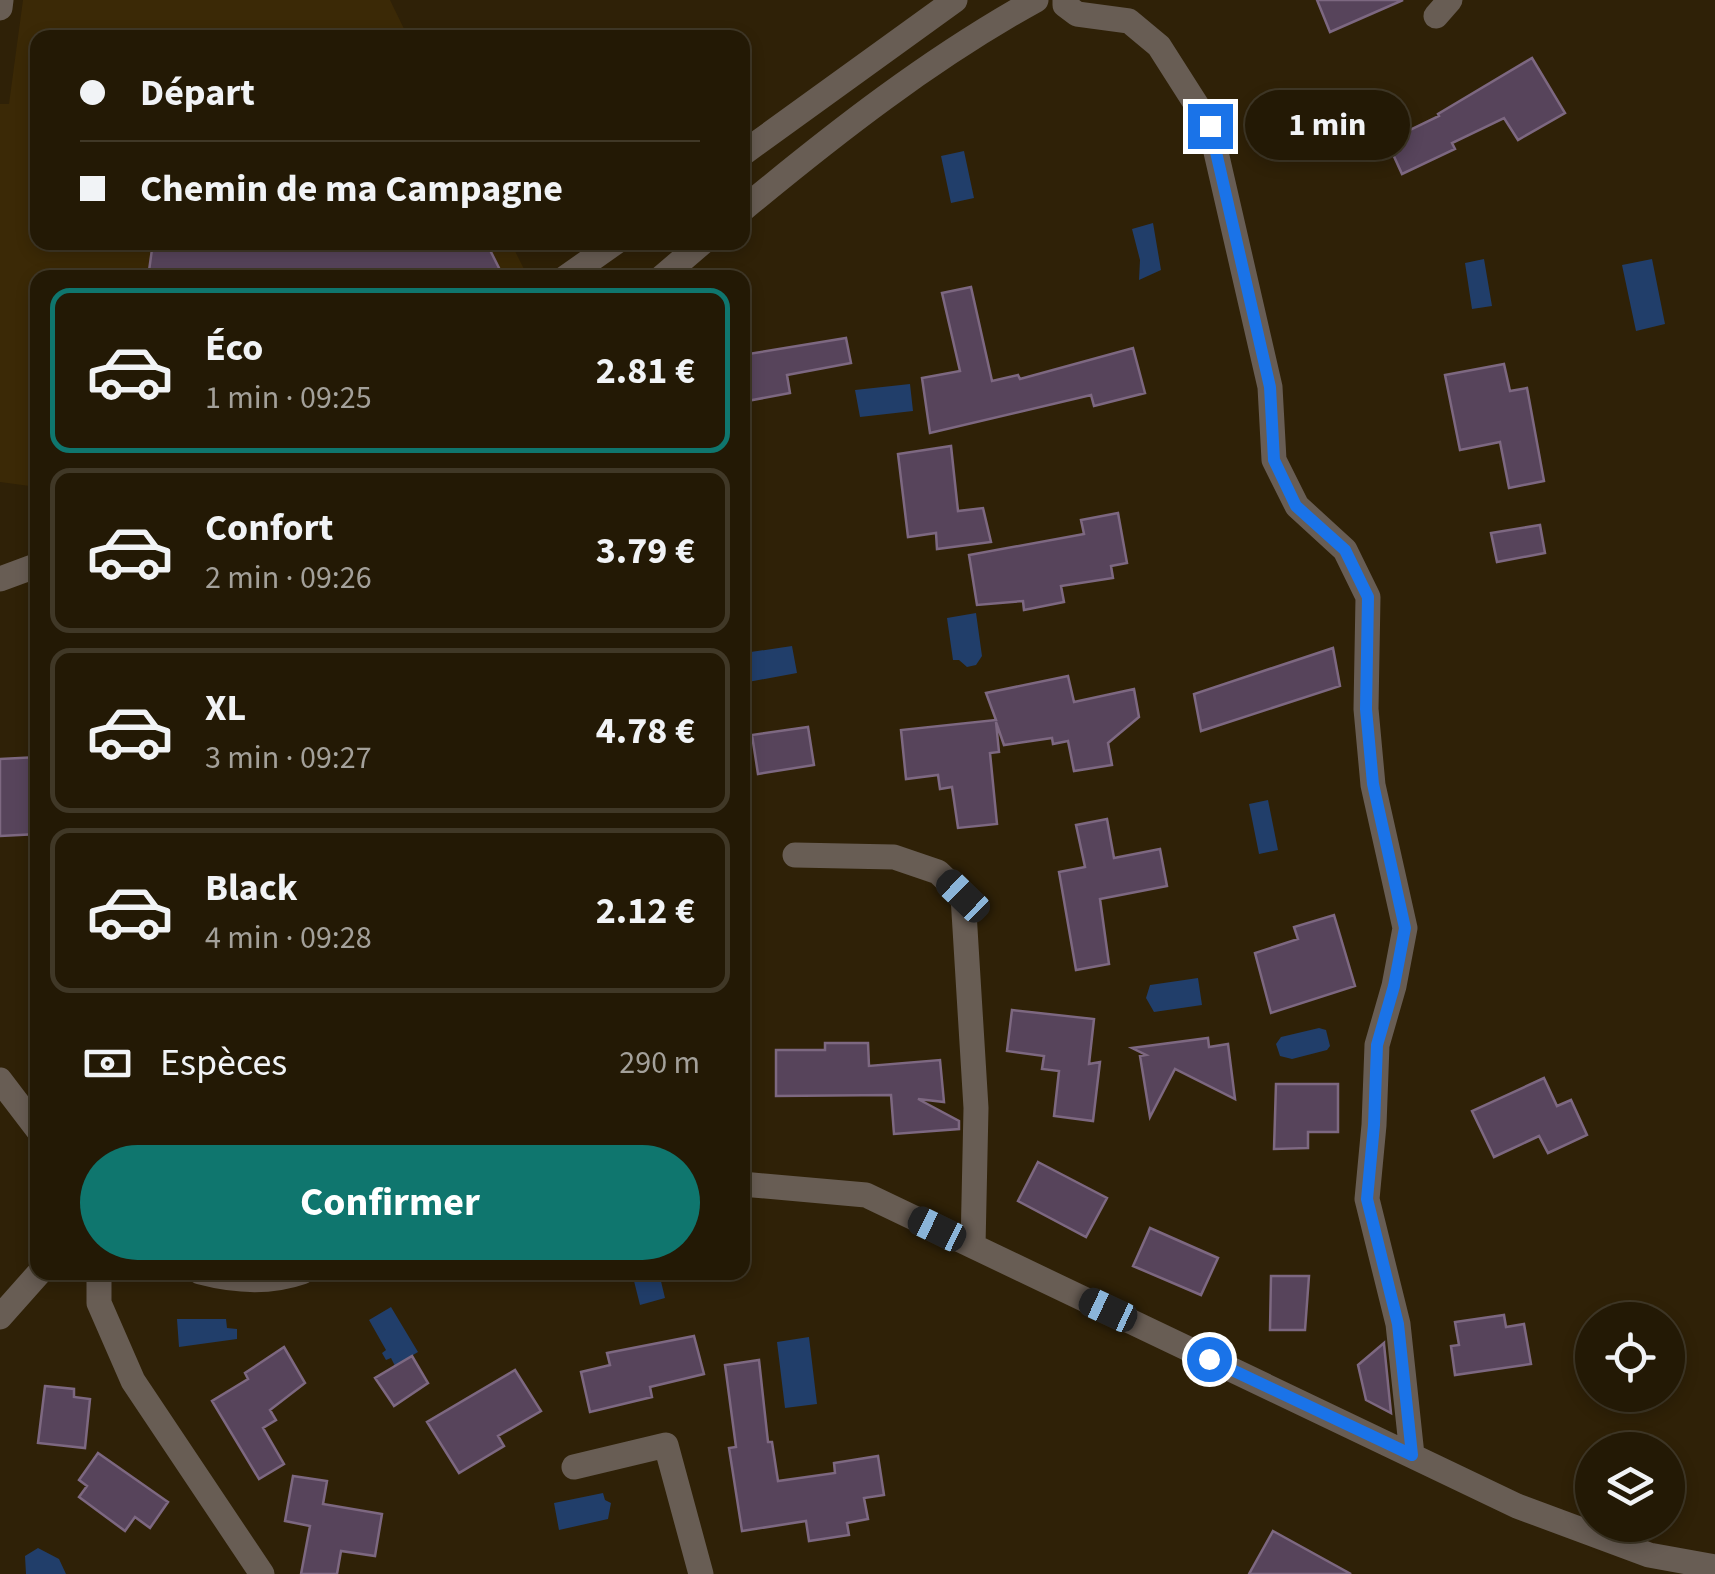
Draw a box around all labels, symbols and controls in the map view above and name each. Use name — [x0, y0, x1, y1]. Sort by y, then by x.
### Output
text: Départ — [140, 66, 255, 120]
callout: 1 min — [1245, 91, 1410, 161]
text: 1 min — [1289, 102, 1366, 148]
route end — [1188, 104, 1233, 149]
text: Chemin de ma Campagne — [140, 162, 563, 216]
text: Éco — [205, 321, 263, 375]
icon: car — [85, 326, 175, 416]
text: 2.81 € — [596, 344, 695, 398]
text: 1 min · 09:25 — [205, 375, 372, 421]
text: Confort — [205, 501, 333, 555]
icon: car — [85, 506, 175, 596]
text: 3.79 € — [596, 524, 695, 578]
text: 2 min · 09:26 — [205, 555, 372, 601]
text: XL — [205, 681, 246, 735]
icon: car — [85, 686, 175, 776]
text: 4.78 € — [596, 704, 695, 758]
text: 3 min · 09:27 — [205, 735, 372, 781]
text: Black — [205, 861, 298, 915]
car — [931, 864, 995, 928]
icon: car — [85, 866, 175, 956]
text: 2.12 € — [596, 884, 695, 938]
text: 4 min · 09:28 — [205, 915, 372, 961]
icon: cash — [80, 1036, 135, 1091]
text: Espèces — [160, 1036, 287, 1090]
text: 290 m — [619, 1040, 700, 1086]
button: Confirmer — [80, 1145, 700, 1260]
car — [903, 1202, 971, 1256]
car — [1074, 1284, 1142, 1336]
map controls — [1575, 1302, 1685, 1542]
button: locate — [1575, 1302, 1685, 1412]
route start — [1187, 1337, 1232, 1382]
button: layers — [1575, 1432, 1685, 1542]

